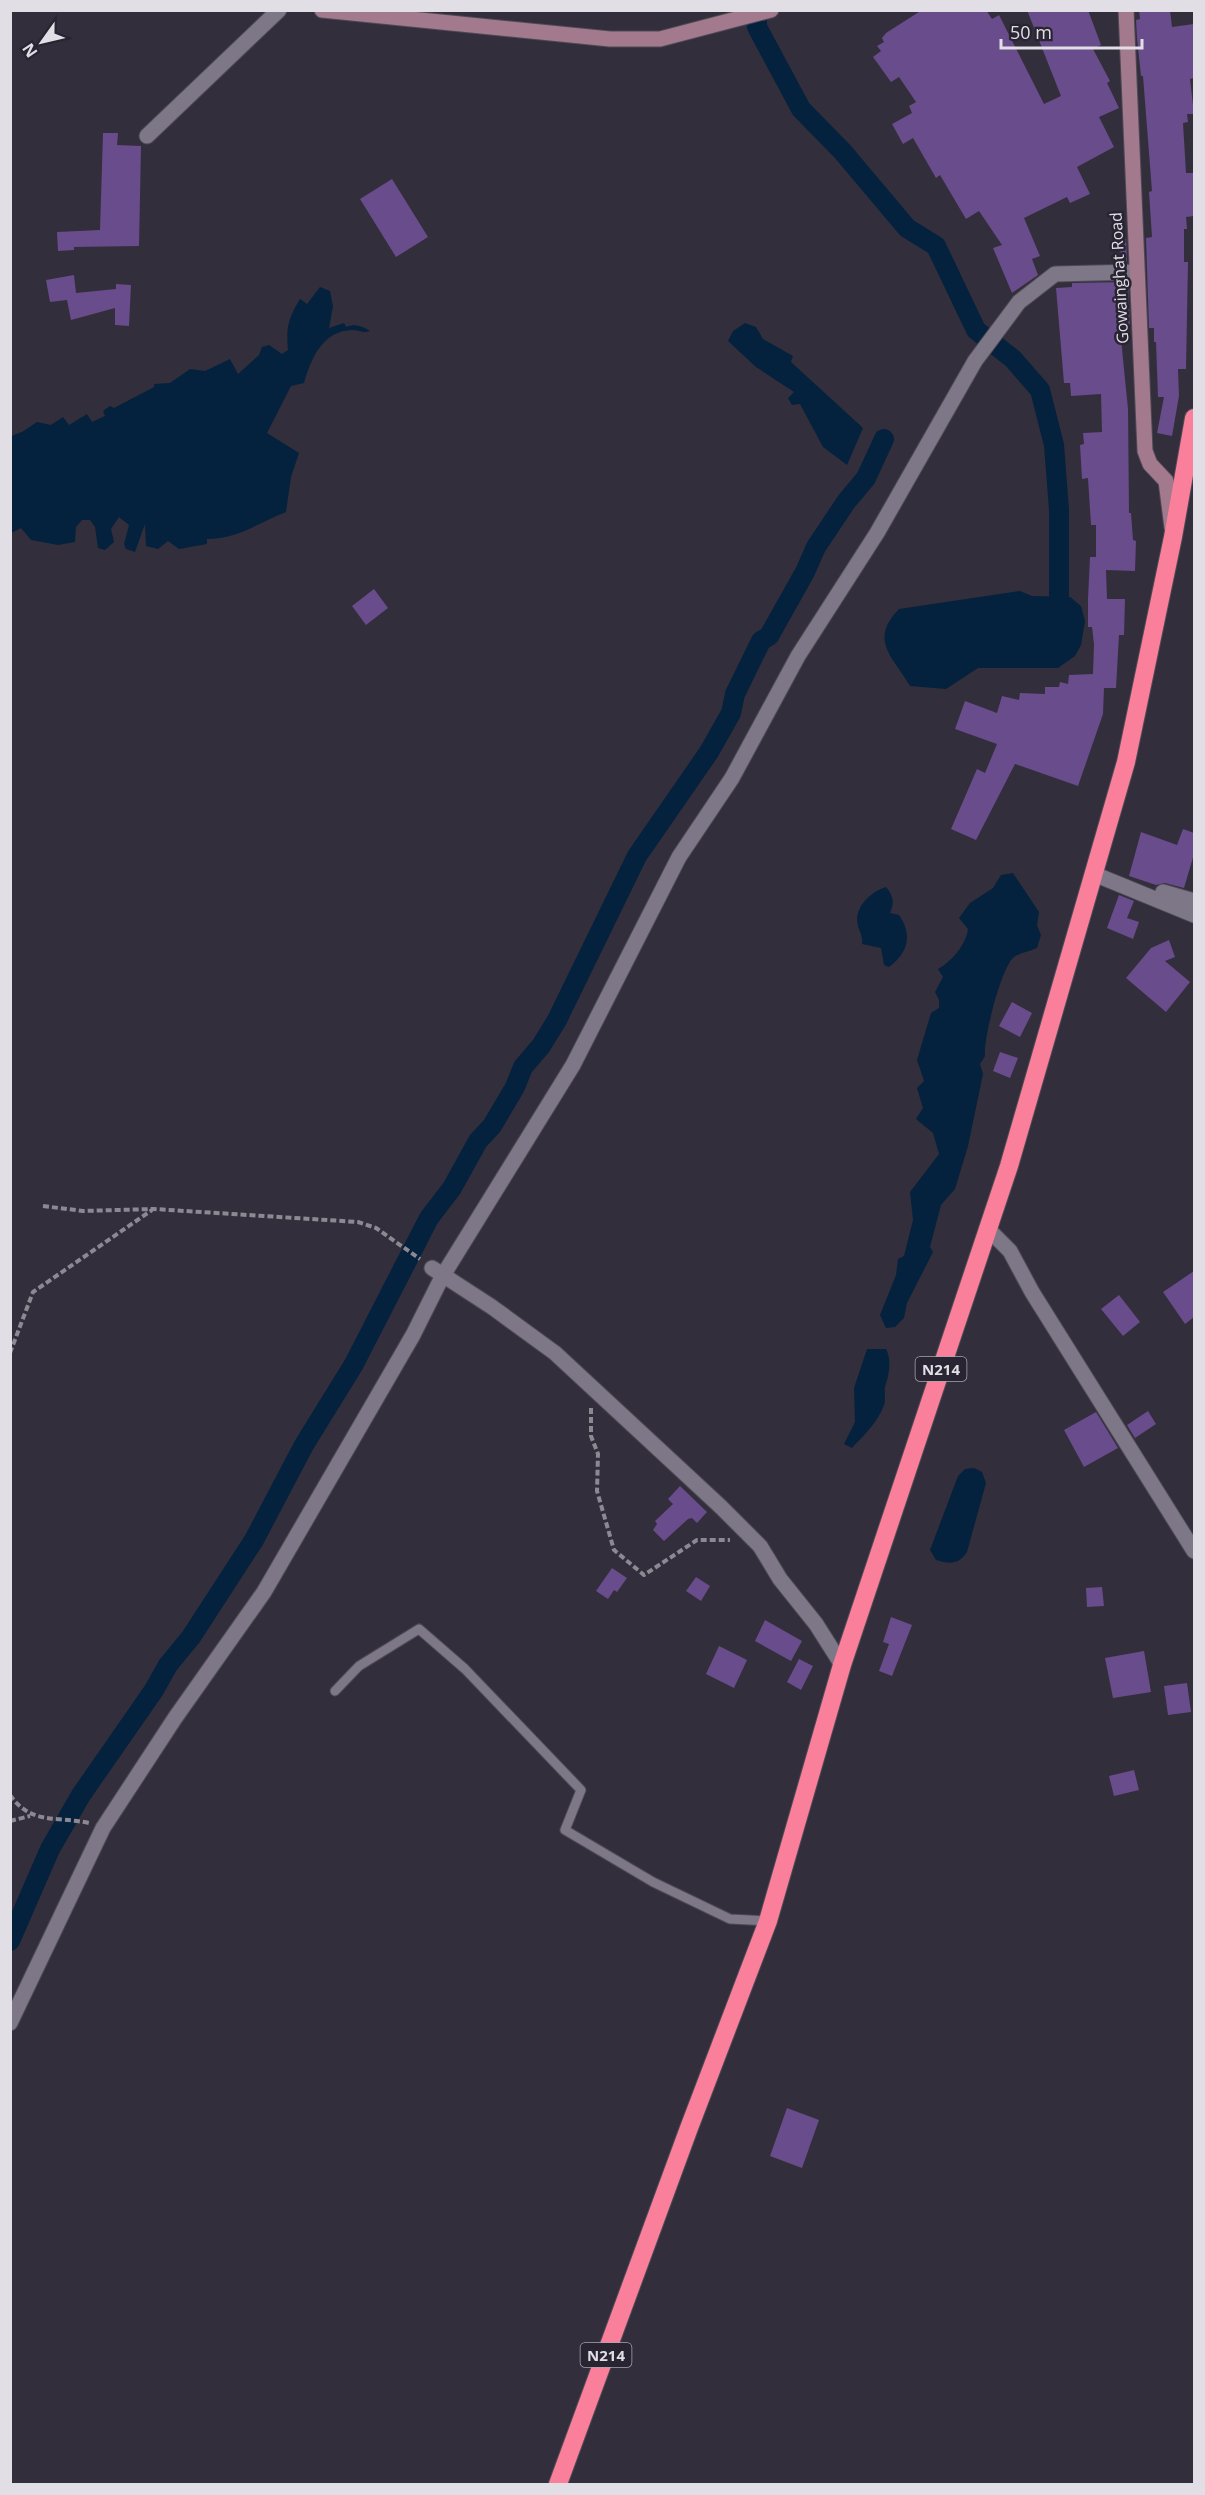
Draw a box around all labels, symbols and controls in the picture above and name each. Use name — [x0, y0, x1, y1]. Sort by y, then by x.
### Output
north arrow — [12, 12, 72, 72]
scale bar — [1001, 12, 1142, 50]
text: 50 m — [1010, 20, 1052, 44]
text: N — [17, 39, 42, 62]
street label: Gowainghat Road — [1105, 212, 1133, 344]
road number: N214 — [916, 1357, 966, 1381]
road number: N214 — [580, 2343, 632, 2367]

